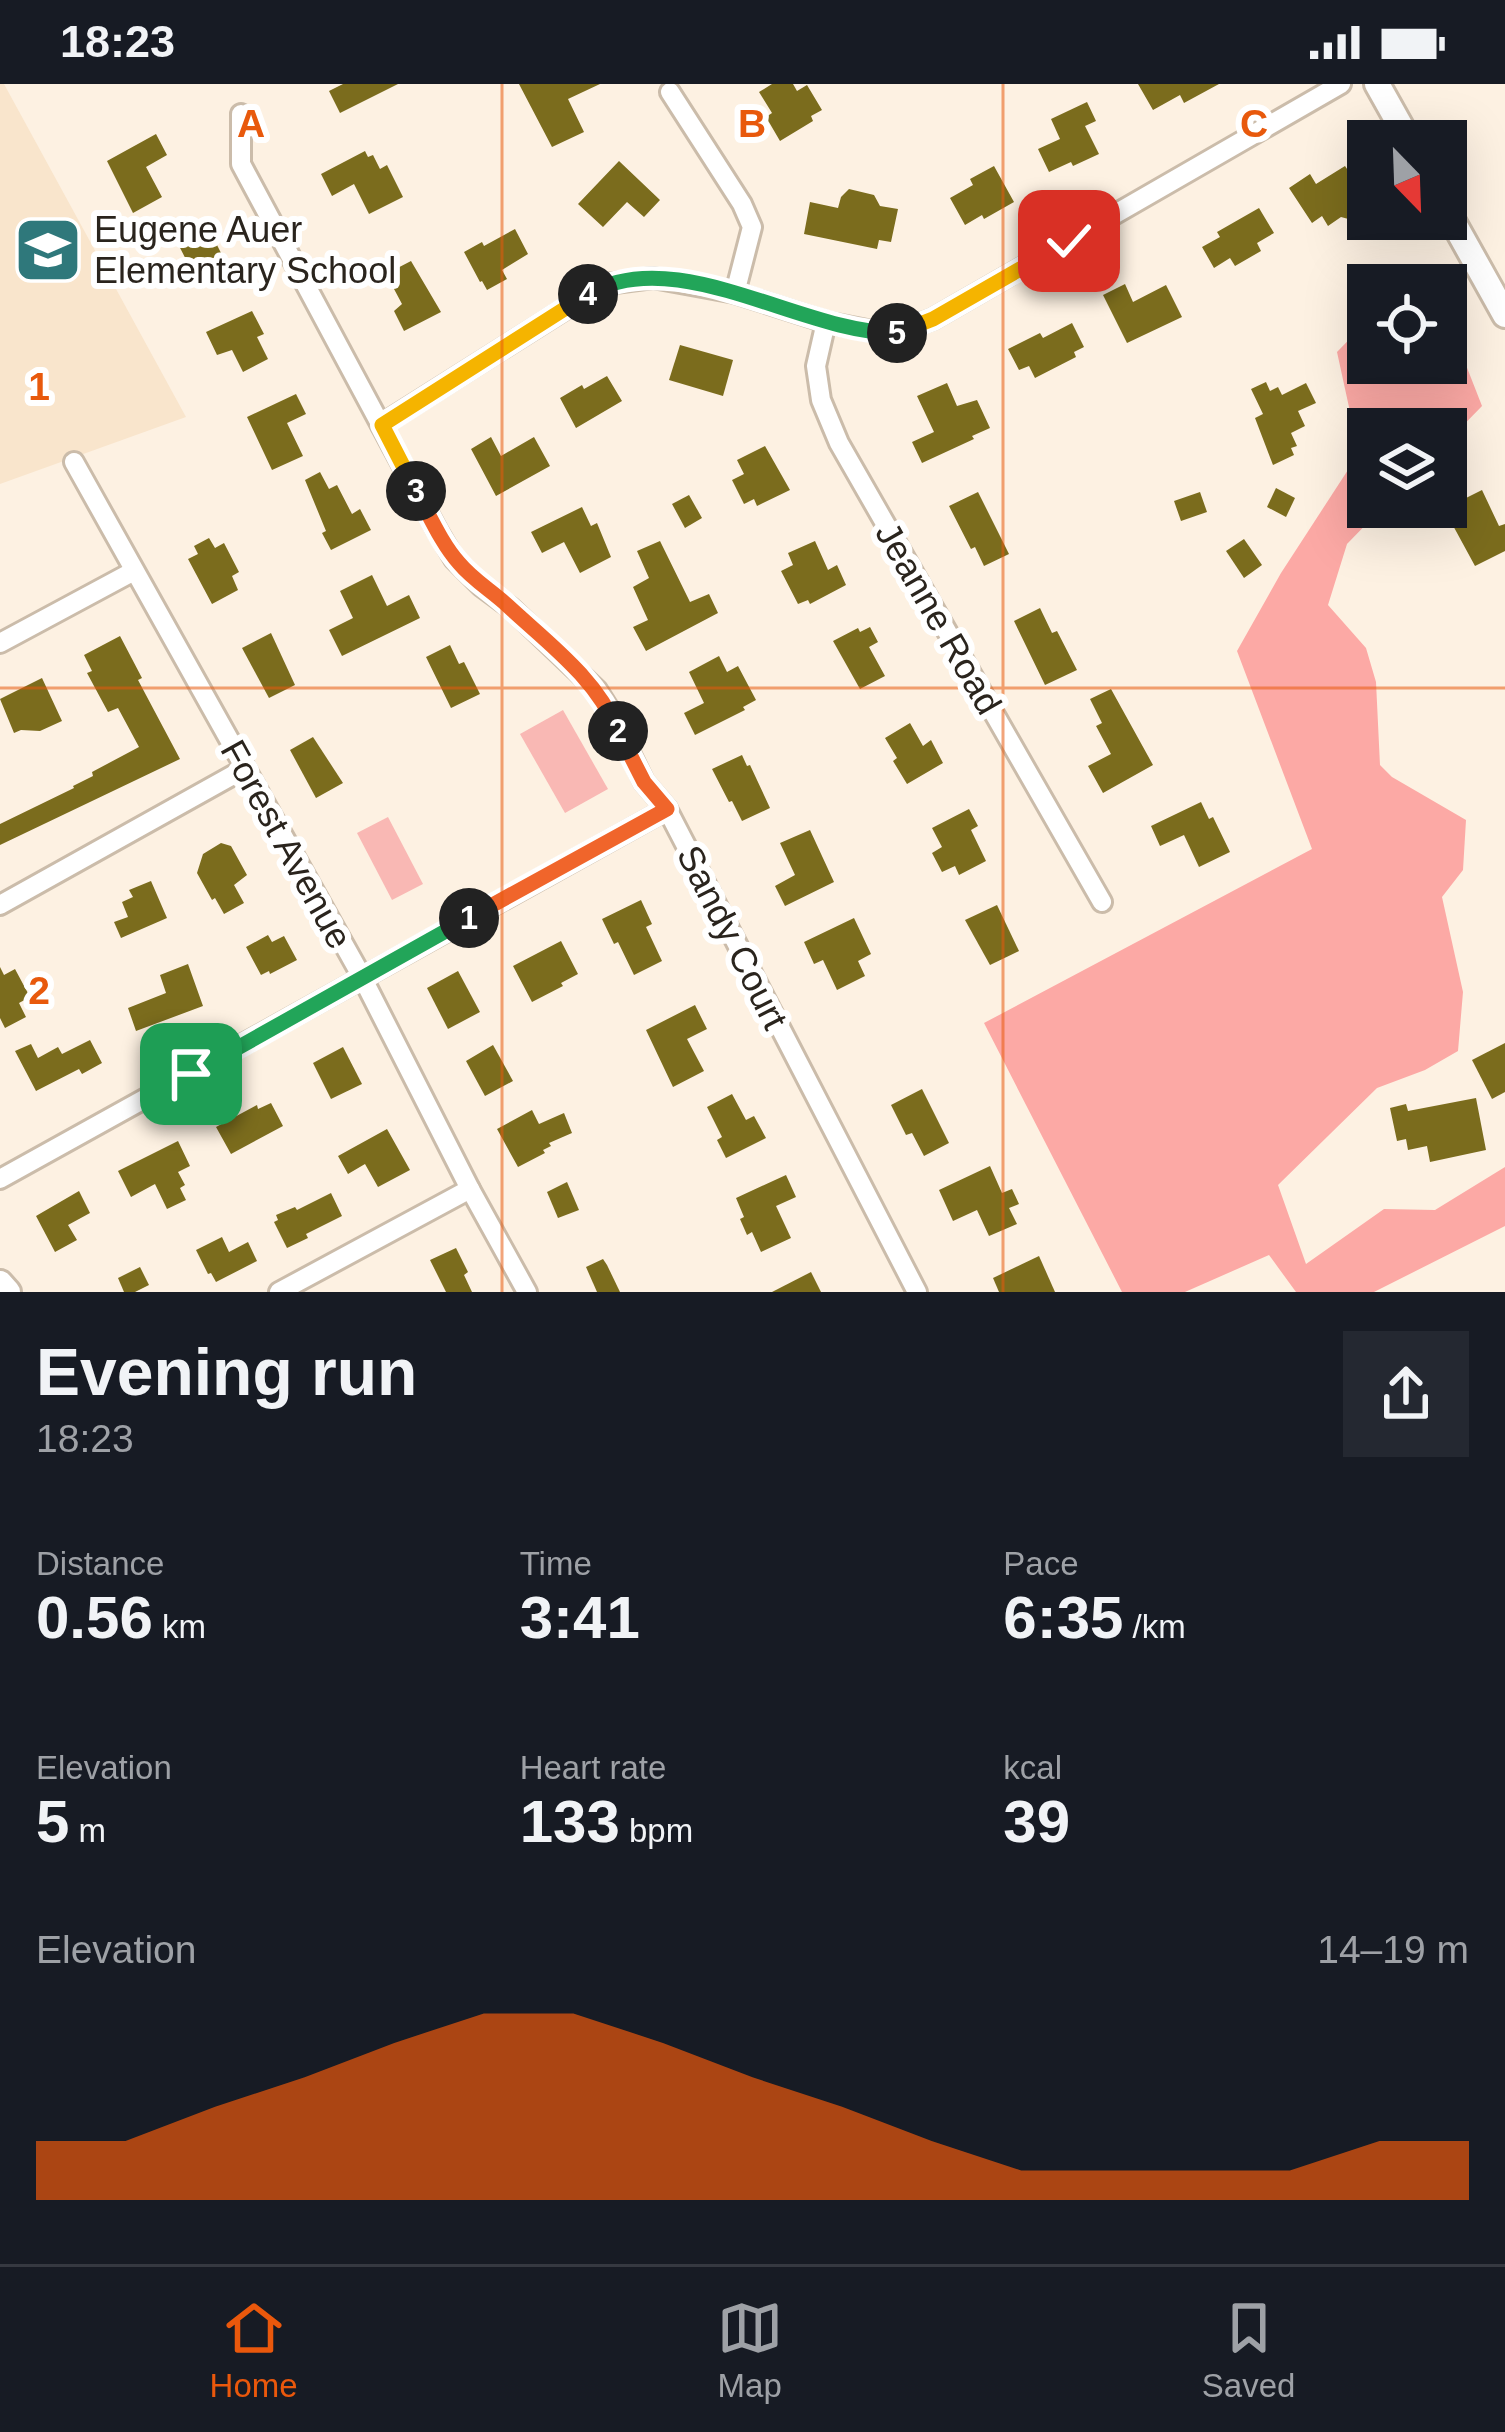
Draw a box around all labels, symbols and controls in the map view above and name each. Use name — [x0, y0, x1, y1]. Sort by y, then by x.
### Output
text: 18:23 — [60, 16, 175, 67]
text: A — [237, 102, 265, 145]
text: B — [738, 102, 766, 145]
text: C — [1240, 102, 1268, 145]
north arrow — [1347, 120, 1467, 240]
map controls — [1347, 120, 1467, 528]
pin — [1018, 190, 1120, 292]
icon: check — [1036, 208, 1102, 274]
place label: Eugene Auer Elementary School — [94, 209, 396, 291]
school or university icon: Eugene Auer Elementary School — [13, 215, 83, 285]
pin: 4 — [558, 264, 618, 324]
button: locate — [1347, 264, 1467, 384]
text: 4 — [579, 275, 597, 312]
pin: 5 — [867, 303, 927, 363]
text: 5 — [888, 314, 906, 351]
text: 1 — [28, 365, 50, 408]
button: layers — [1347, 408, 1467, 528]
pin: 3 — [386, 461, 446, 521]
text: 3 — [407, 472, 425, 509]
street label: Jeanne Road — [867, 515, 1010, 721]
pin: 2 — [588, 701, 648, 761]
text: 2 — [609, 712, 627, 749]
street label: Forest Avenue — [213, 733, 361, 955]
street label: Sandy Court — [669, 839, 796, 1036]
pin: 1 — [439, 888, 499, 948]
text: 1 — [460, 899, 478, 936]
text: 2 — [28, 969, 50, 1012]
pin — [140, 1023, 242, 1125]
icon: arrive — [158, 1041, 224, 1107]
button: share — [1343, 1331, 1469, 1457]
text: Evening run — [36, 1335, 417, 1409]
text: 18:23 — [36, 1417, 134, 1460]
text: Distance — [36, 1545, 164, 1582]
text: Time — [520, 1545, 592, 1582]
text: Pace — [1003, 1545, 1079, 1582]
text: 0.56 — [36, 1584, 153, 1651]
text: 3:41 — [520, 1584, 640, 1651]
text: 6:35 — [1003, 1584, 1123, 1651]
text: km — [153, 1608, 206, 1645]
text: /km — [1123, 1608, 1186, 1645]
text: Elevation — [36, 1749, 172, 1786]
text: Heart rate — [520, 1749, 666, 1786]
text: kcal — [1003, 1749, 1062, 1786]
text: 5 — [36, 1788, 69, 1855]
text: 133 — [520, 1788, 620, 1855]
text: 39 — [1003, 1788, 1070, 1855]
text: m — [69, 1812, 106, 1849]
text: bpm — [620, 1812, 693, 1849]
text: Elevation — [36, 1928, 196, 1971]
text: 14–19 m — [1317, 1928, 1469, 1971]
tab: Home — [210, 2295, 298, 2405]
tab: Map — [717, 2295, 783, 2405]
tab: Saved — [1202, 2295, 1295, 2405]

